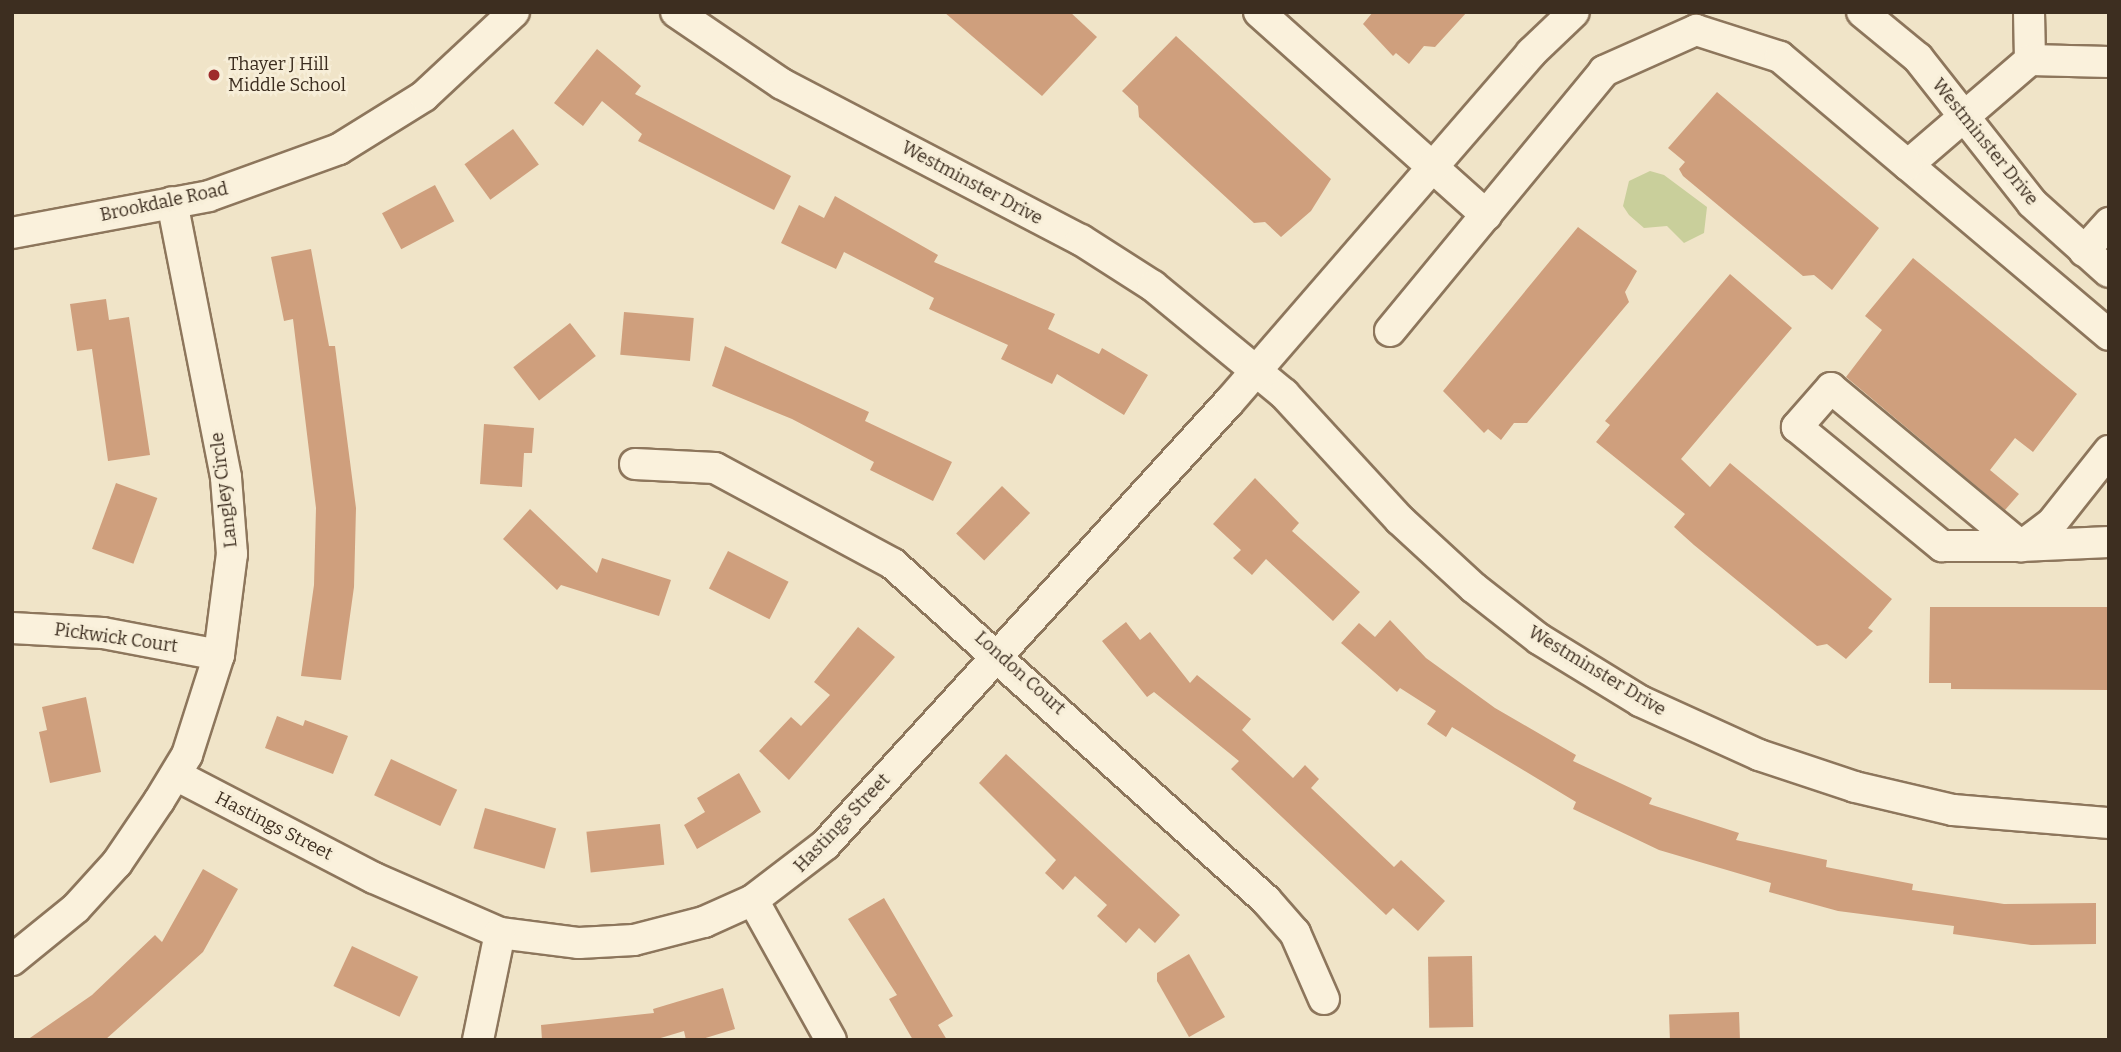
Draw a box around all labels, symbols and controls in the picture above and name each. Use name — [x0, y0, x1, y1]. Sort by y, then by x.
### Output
place label: Thayer J Hill Middle School — [228, 54, 346, 96]
marker: Thayer J Hill Middle School — [206, 67, 222, 83]
street label: Westminster Drive — [1927, 74, 2043, 210]
street label: Westminster Drive — [898, 137, 1046, 229]
street label: Brookdale Road — [98, 178, 230, 226]
street label: Langley Circle — [206, 431, 242, 549]
street label: Pickwick Court — [53, 619, 179, 657]
street label: Westminster Drive — [1524, 621, 1670, 721]
street label: London Court — [970, 627, 1070, 719]
street label: Hastings Street — [790, 769, 894, 877]
street label: Hastings Street — [212, 787, 336, 865]

